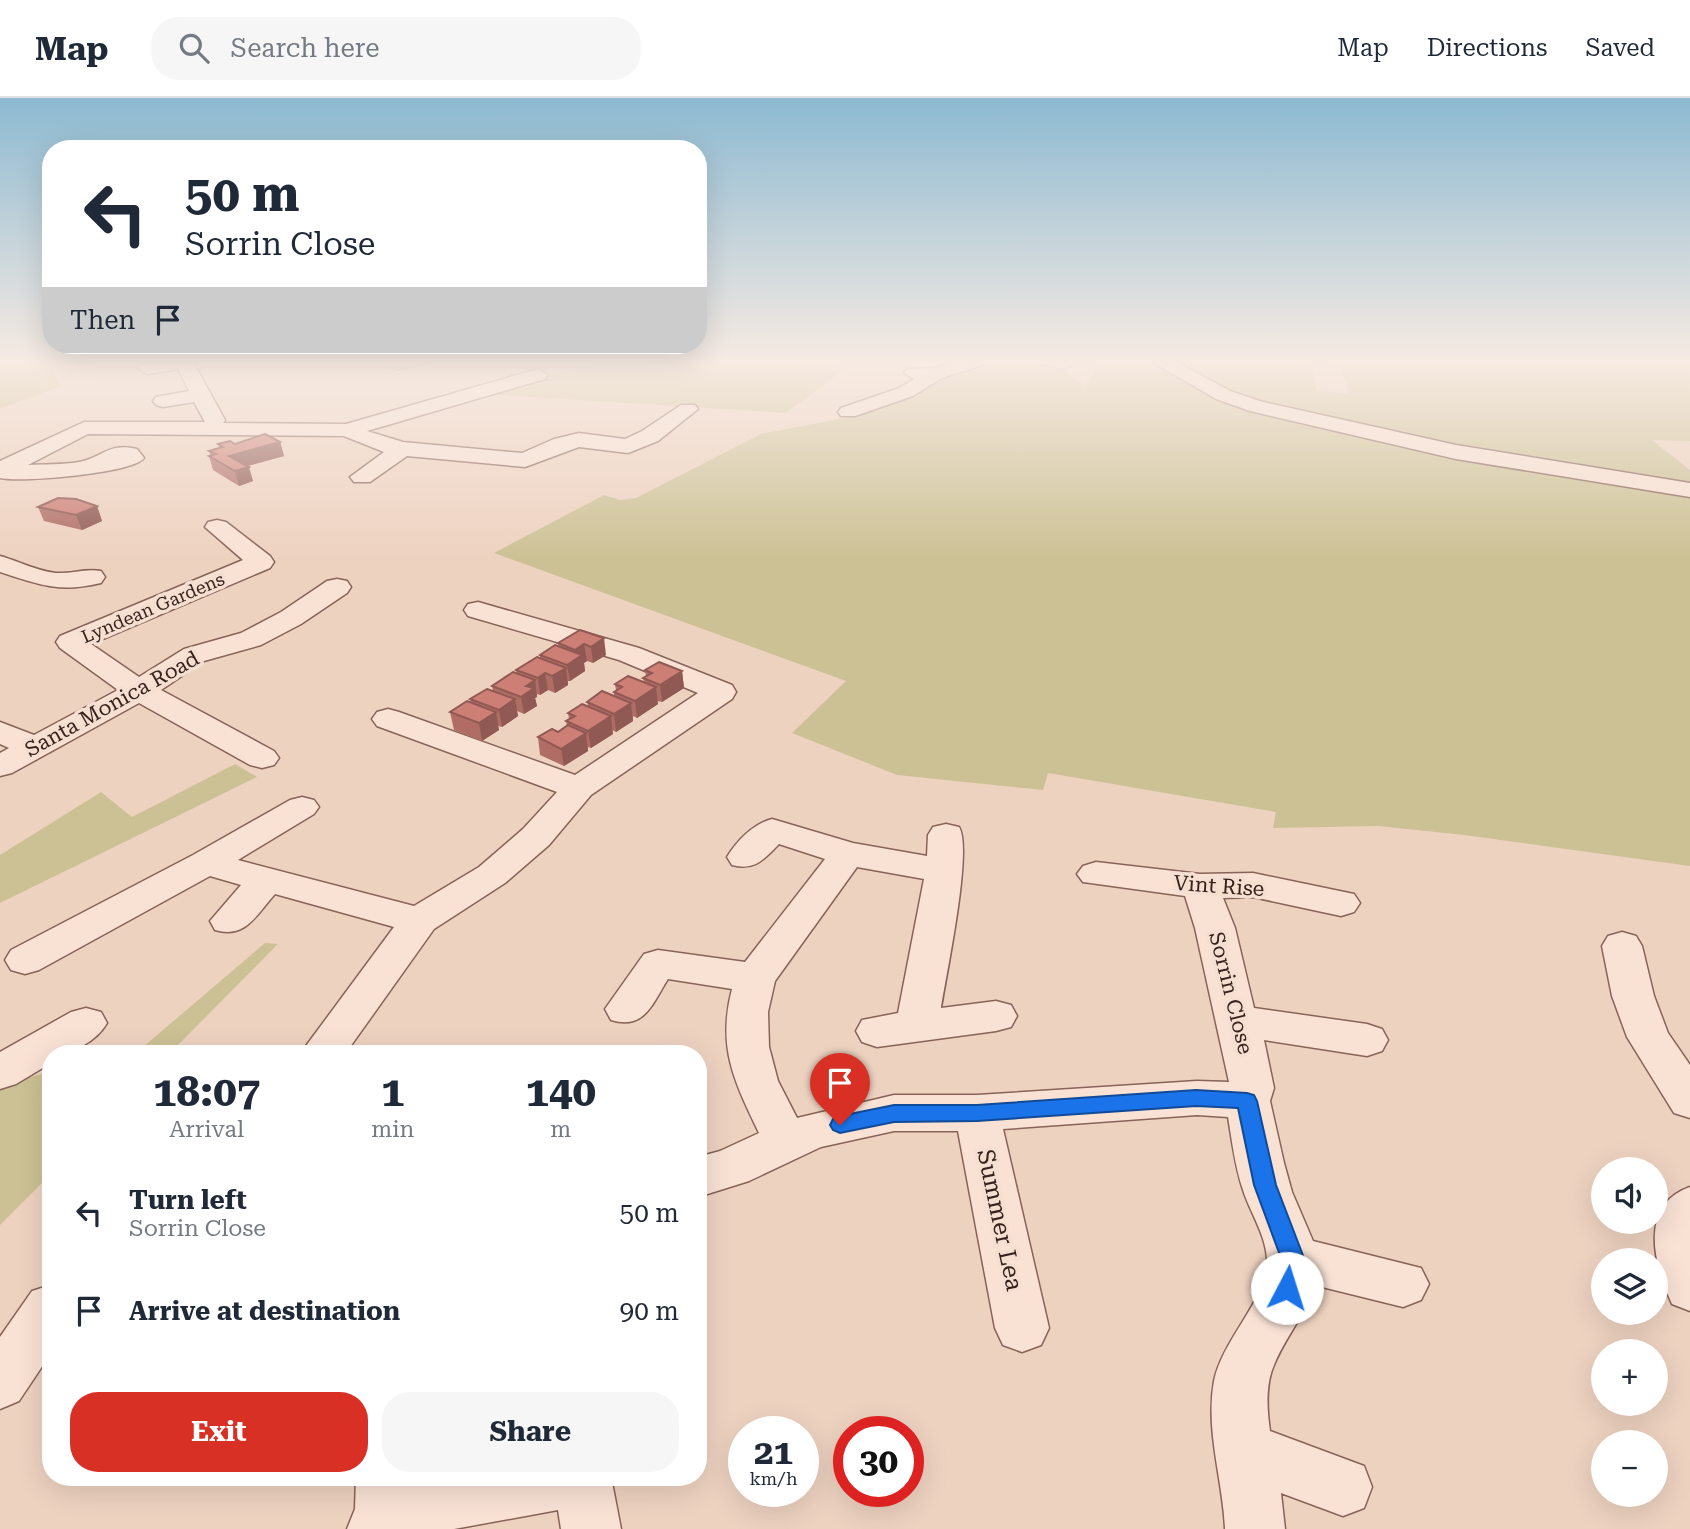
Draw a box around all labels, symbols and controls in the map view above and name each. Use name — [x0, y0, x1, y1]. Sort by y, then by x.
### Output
search box — [151, 17, 641, 80]
text: Map — [35, 29, 109, 68]
icon: search — [175, 29, 213, 67]
text: Search here — [231, 33, 380, 63]
text: Map — [1337, 34, 1389, 62]
text: Directions — [1427, 34, 1547, 62]
text: Saved — [1585, 34, 1655, 62]
text: 50 m — [185, 166, 300, 223]
icon: left — [70, 168, 161, 259]
text: Sorrin Close — [185, 225, 375, 263]
icon: arrive — [149, 301, 187, 339]
text: Then — [70, 305, 135, 335]
street label: Lyndean Gardens — [78, 568, 227, 647]
street label: Santa Monica Road — [21, 646, 204, 762]
street label: Vint Rise — [1173, 871, 1265, 901]
street label: Sorrin Close — [1204, 929, 1258, 1057]
pin — [810, 1053, 870, 1125]
icon: arrive — [821, 1064, 859, 1102]
text: 18:07 — [153, 1067, 260, 1116]
text: 1 — [381, 1067, 405, 1116]
text: 140 — [525, 1067, 596, 1116]
text: Arrival — [169, 1116, 244, 1143]
text: min — [371, 1116, 414, 1143]
text: m — [550, 1116, 571, 1143]
street label: Summer Lea — [971, 1147, 1029, 1293]
map controls — [1591, 1157, 1668, 1507]
button: sound — [1591, 1157, 1668, 1234]
text: Turn left — [129, 1185, 247, 1215]
icon: left — [70, 1194, 108, 1232]
text: 50 m — [620, 1198, 679, 1228]
text: Sorrin Close — [129, 1215, 266, 1242]
button: layers — [1591, 1248, 1668, 1325]
position arrow — [1250, 1251, 1324, 1325]
icon: arrive — [70, 1292, 108, 1330]
text: Arrive at destination — [129, 1296, 400, 1326]
text: 90 m — [620, 1296, 679, 1326]
button: + — [1591, 1339, 1668, 1416]
button: Exit — [70, 1392, 368, 1472]
button: Share — [382, 1392, 679, 1472]
speed limit sign: 30 — [833, 1416, 924, 1507]
button: − — [1591, 1430, 1668, 1507]
text: 21 — [754, 1432, 793, 1473]
text: km/h — [749, 1468, 798, 1489]

